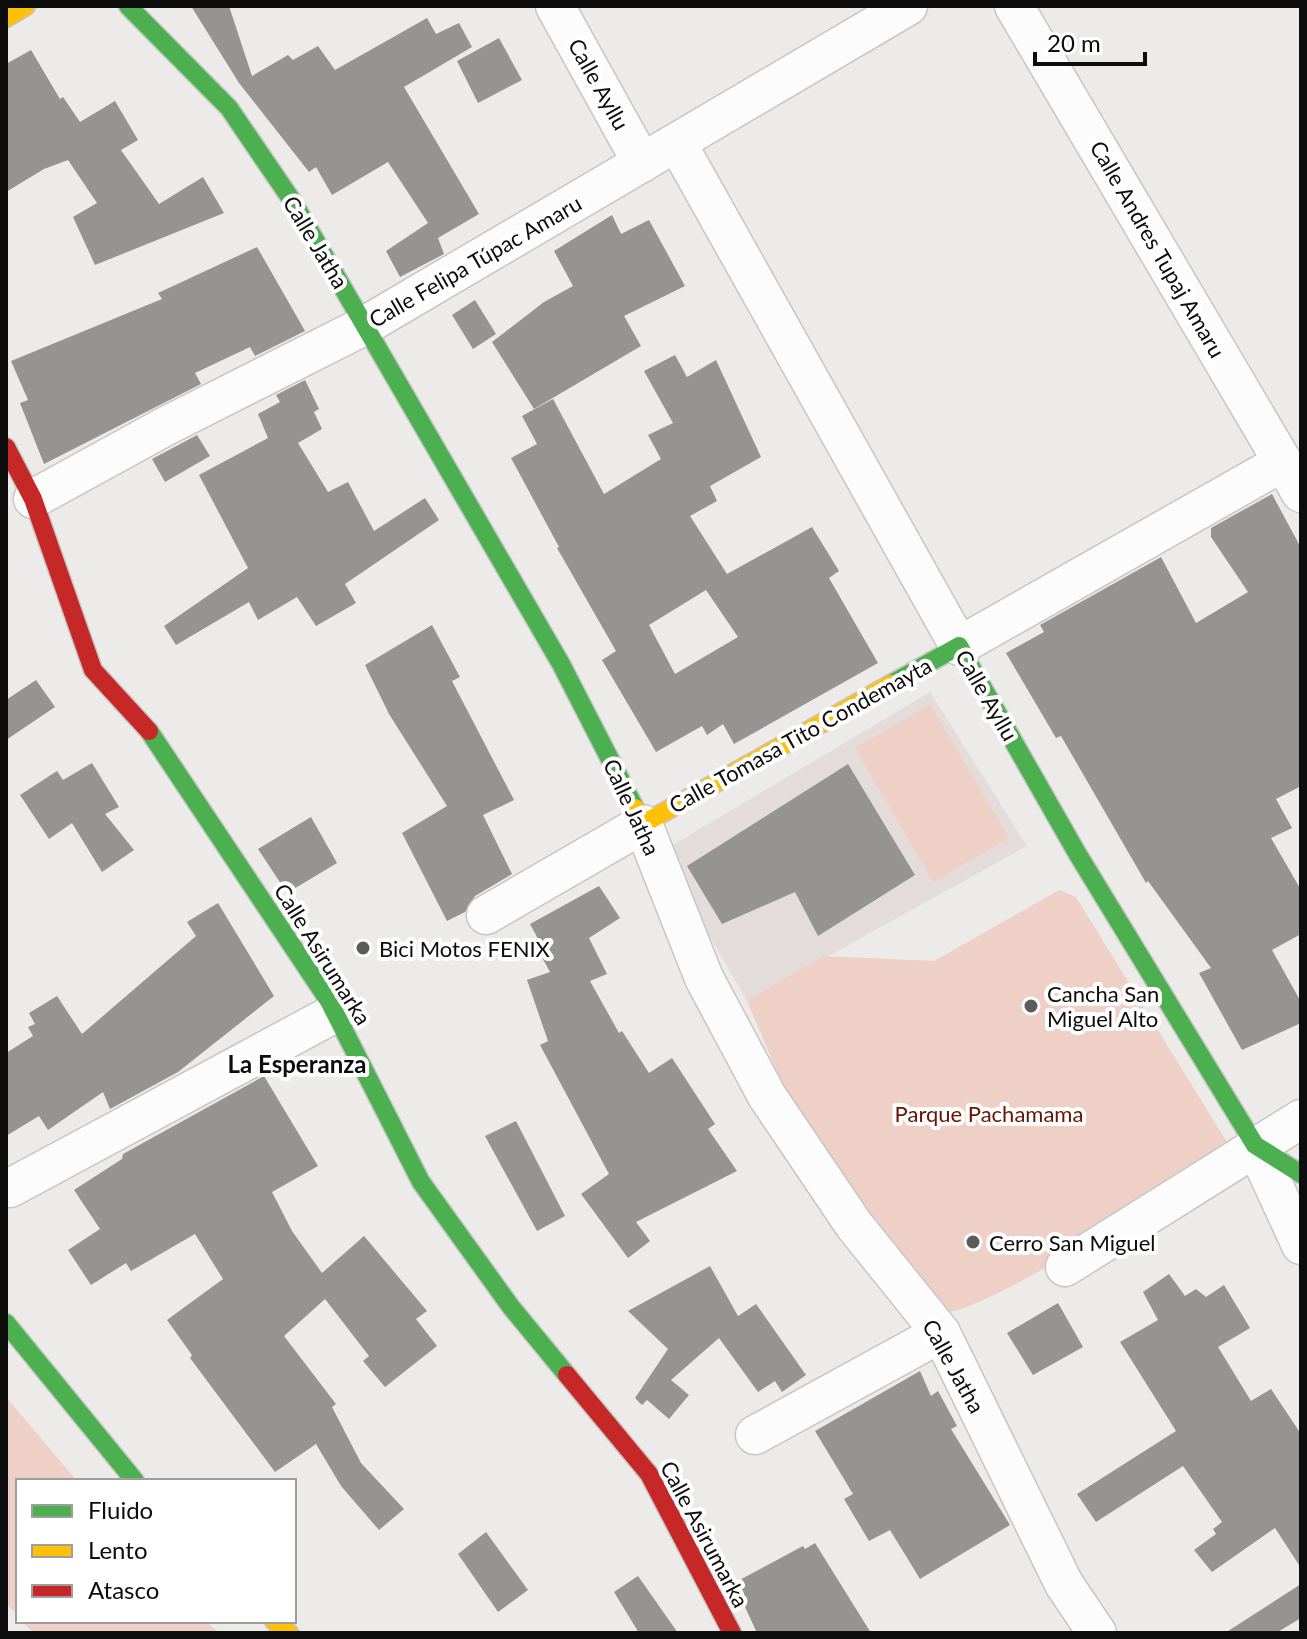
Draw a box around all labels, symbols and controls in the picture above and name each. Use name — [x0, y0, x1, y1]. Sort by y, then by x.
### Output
scale bar — [1035, 16, 1145, 66]
text: 20 m — [1047, 28, 1101, 57]
street label: Calle Ayllu — [563, 34, 635, 134]
street label: Calle Andres Tupaj Amaru — [1085, 136, 1231, 362]
street label: Calle Felipa Túpac Amaru — [364, 189, 586, 333]
street label: Calle Jatha — [278, 191, 354, 293]
street label: Calle Ayllu — [950, 645, 1024, 745]
street label: Calle Tomasa Tito Condemayta — [664, 651, 936, 819]
street label: Calle Jatha — [598, 754, 666, 860]
street label: Calle Asirumarka — [269, 878, 377, 1030]
place label: Bici Motos FENIX — [379, 935, 551, 962]
marker: Bici Motos FENIX — [354, 939, 372, 957]
place label: Cancha San Miguel Alto — [1047, 980, 1159, 1032]
marker: Cancha San Miguel Alto — [1022, 997, 1040, 1015]
district label: La Esperanza — [228, 1049, 366, 1078]
park label: Parque Pachamama — [895, 1100, 1083, 1127]
place label: Cerro San Miguel — [989, 1229, 1155, 1256]
marker: Cerro San Miguel — [964, 1233, 982, 1251]
street label: Calle Jatha — [917, 1314, 991, 1418]
street label: Calle Asirumarka — [655, 1456, 755, 1612]
legend — [16, 1479, 296, 1623]
text: Fluido — [88, 1495, 153, 1524]
text: Lento — [88, 1535, 148, 1564]
text: Atasco — [88, 1575, 159, 1604]

